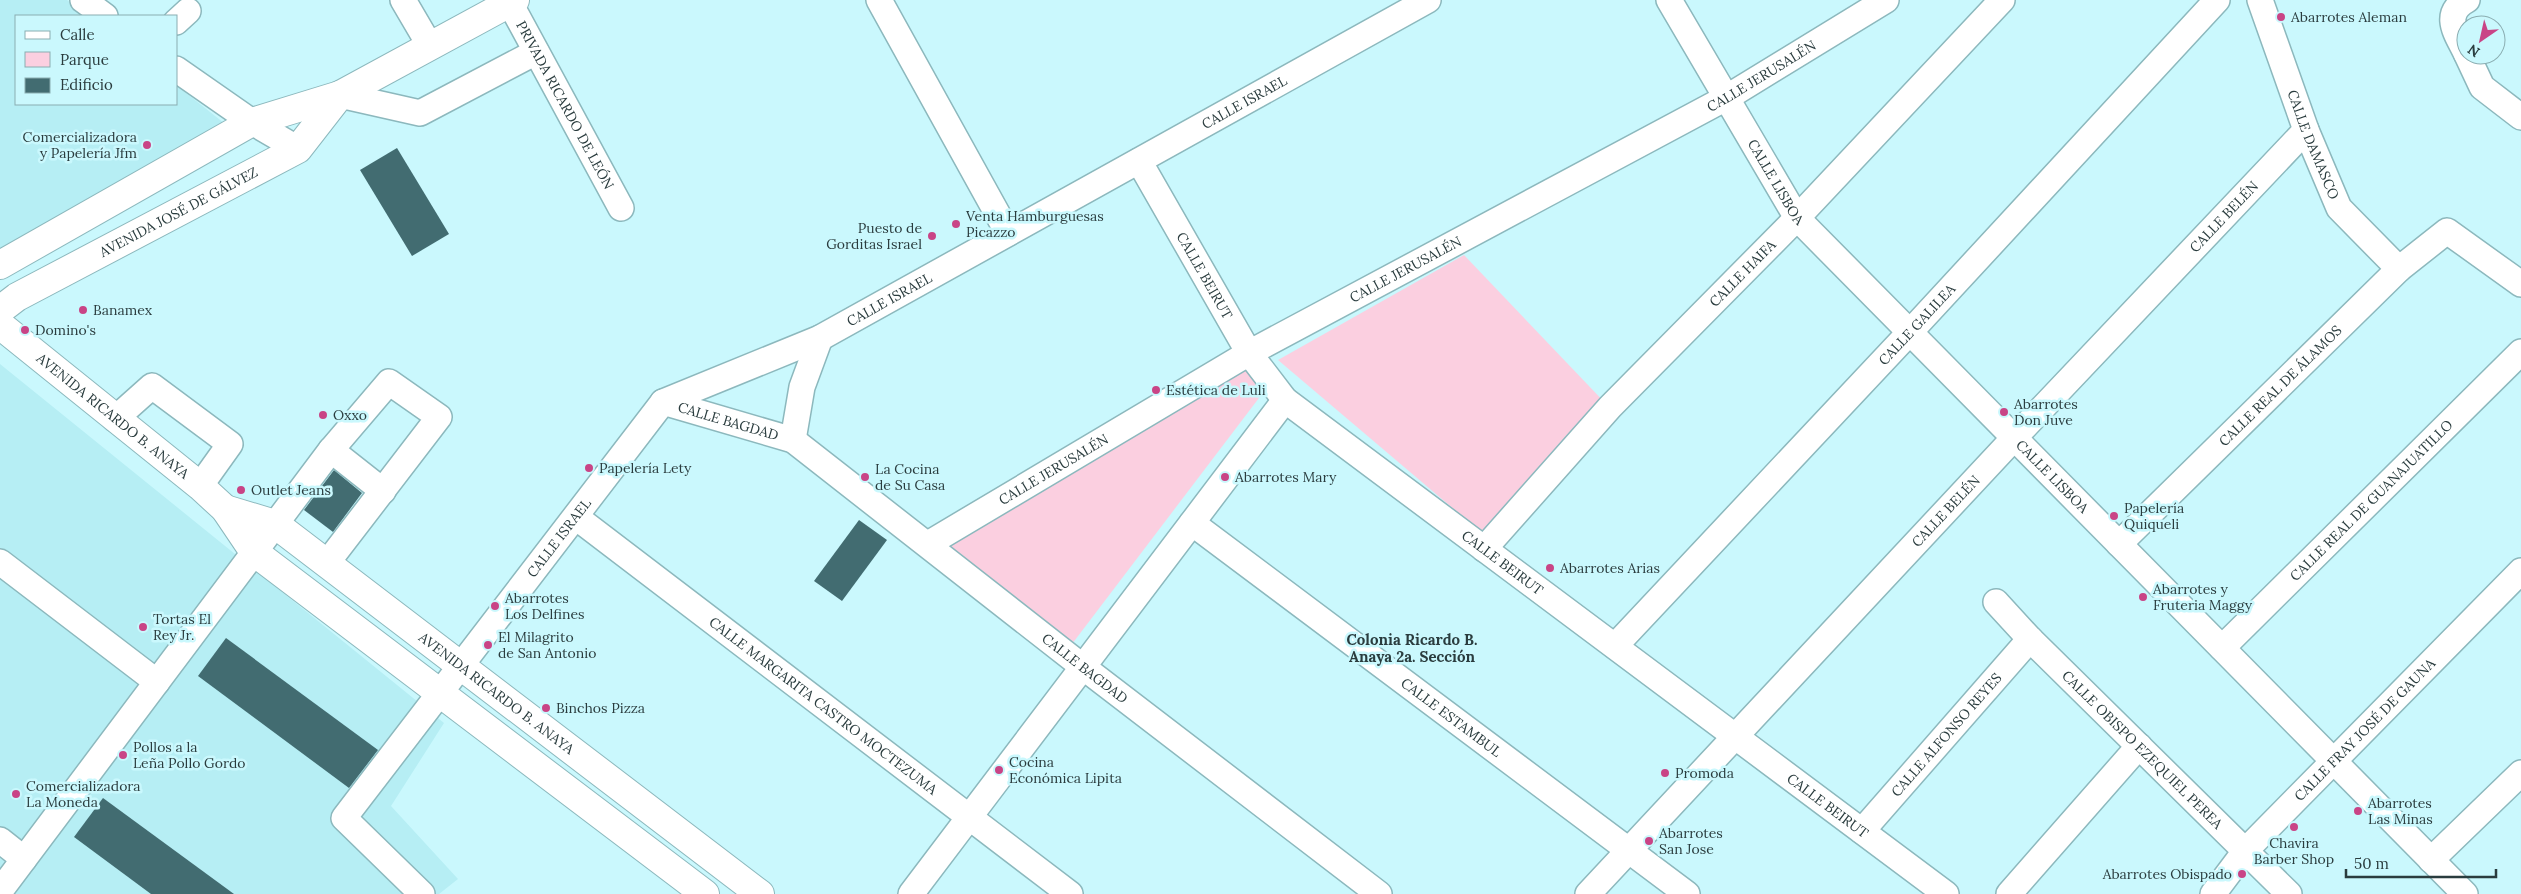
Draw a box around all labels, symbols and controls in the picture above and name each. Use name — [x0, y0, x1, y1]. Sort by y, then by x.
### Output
place label: Abarrotes Aleman — [2290, 8, 2407, 26]
marker: Abarrotes Aleman — [2275, 11, 2287, 23]
legend — [15, 15, 178, 105]
north arrow — [2456, 15, 2506, 65]
street label: PRIVADA RICARDO DE LEÓN — [512, 18, 618, 193]
text: Calle — [60, 25, 95, 44]
street label: CALLE JERUSALÉN — [1704, 36, 1819, 116]
text: N — [2464, 40, 2483, 61]
text: Parque — [60, 50, 109, 69]
street label: CALLE ISRAEL — [1198, 71, 1290, 133]
text: Edificio — [60, 75, 113, 94]
street label: CALLE DAMASCO — [2283, 87, 2343, 202]
place label: Comercializadora y Papelería Jfm — [22, 128, 137, 162]
street label: CALLE LISBOA — [1744, 136, 1808, 229]
marker: Comercializadora y Papelería Jfm — [141, 139, 153, 151]
street label: AVENIDA JOSÉ DE GÁLVEZ — [95, 163, 261, 261]
street label: CALLE BELÉN — [2186, 177, 2262, 256]
place label: Venta Hamburguesas Picazzo — [965, 207, 1104, 241]
marker: Venta Hamburguesas Picazzo — [950, 218, 962, 230]
place label: Puesto de Gorditas Israel — [826, 219, 922, 253]
street label: CALLE BEIRUT — [1173, 229, 1237, 322]
marker: Puesto de Gorditas Israel — [926, 230, 938, 242]
street label: CALLE JERUSALÉN — [1346, 232, 1465, 307]
street label: CALLE HAIFA — [1705, 236, 1780, 311]
street label: CALLE ISRAEL — [844, 269, 935, 330]
street label: CALLE GALILEA — [1875, 280, 1959, 369]
place label: Banamex — [93, 301, 153, 319]
marker: Banamex — [77, 304, 89, 316]
place label: Domino's — [35, 321, 96, 339]
street label: CALLE REAL DE ÁLAMOS — [2215, 321, 2346, 450]
marker: Domino's — [19, 324, 31, 336]
street label: AVENIDA RICARDO B. ANAYA — [32, 348, 193, 483]
place label: Estética de Luli — [1166, 381, 1266, 399]
marker: Estética de Luli — [1150, 384, 1162, 396]
place label: Abarrotes Don Juve — [2013, 395, 2078, 429]
street label: CALLE BAGDAD — [676, 398, 781, 444]
place label: Oxxo — [333, 406, 367, 424]
marker: Abarrotes Don Juve — [1998, 406, 2010, 418]
marker: Oxxo — [317, 409, 329, 421]
street label: CALLE REAL DE GUANAJUATILLO — [2286, 416, 2456, 585]
street label: CALLE JERUSALÉN — [995, 430, 1112, 509]
street label: CALLE LISBOA — [2012, 436, 2093, 517]
place label: Papelería Lety — [599, 459, 692, 477]
place label: La Cocina de Su Casa — [875, 460, 945, 494]
marker: Papelería Lety — [583, 462, 595, 474]
place label: Abarrotes Mary — [1234, 468, 1337, 486]
marker: La Cocina de Su Casa — [859, 471, 871, 483]
marker: Abarrotes Mary — [1219, 471, 1231, 483]
street label: CALLE BELÉN — [1908, 471, 1984, 551]
place label: Outlet Jeans — [251, 481, 331, 499]
marker: Outlet Jeans — [235, 484, 247, 496]
street label: CALLE ISRAEL — [523, 495, 595, 581]
place label: Papelería Quiqueli — [2124, 499, 2184, 533]
marker: Papelería Quiqueli — [2108, 510, 2120, 522]
street label: CALLE BEIRUT — [1458, 526, 1547, 599]
place label: Abarrotes Arias — [1559, 559, 1660, 577]
marker: Abarrotes Arias — [1544, 562, 1556, 574]
place label: Abarrotes y Fruteria Maggy — [2152, 580, 2253, 614]
place label: Abarrotes Los Delfines — [504, 589, 585, 623]
marker: Abarrotes y Fruteria Maggy — [2137, 591, 2149, 603]
marker: Abarrotes Los Delfines — [489, 600, 501, 612]
place label: Tortas El Rey Jr. — [153, 610, 211, 644]
street label: CALLE MARGARITA CASTRO MOCTEZUMA — [705, 613, 941, 799]
marker: Tortas El Rey Jr. — [137, 621, 149, 633]
street label: AVENIDA RICARDO B. ANAYA — [415, 627, 578, 758]
place label: El Milagrito de San Antonio — [498, 628, 596, 662]
street label: CALLE BAGDAD — [1038, 629, 1132, 707]
district label: Colonia Ricardo B. Anaya 2a. Sección — [1347, 630, 1477, 666]
marker: El Milagrito de San Antonio — [482, 639, 494, 651]
street label: CALLE FRAY JOSÉ DE GAUNA — [2290, 654, 2439, 805]
street label: CALLE OBISPO EZEQUIEL PEREA — [2058, 667, 2227, 833]
street label: CALLE ALFONSO REYES — [1887, 669, 2005, 800]
street label: CALLE ESTAMBUL — [1397, 674, 1505, 761]
place label: Binchos Pizza — [556, 699, 645, 717]
marker: Binchos Pizza — [540, 702, 552, 714]
place label: Pollos a la Leña Pollo Gordo — [133, 738, 245, 772]
marker: Pollos a la Leña Pollo Gordo — [117, 749, 129, 761]
place label: Cocina Económica Lipita — [1009, 753, 1122, 787]
marker: Cocina Económica Lipita — [993, 764, 1005, 776]
place label: Promoda — [1675, 764, 1734, 782]
marker: Promoda — [1659, 767, 1671, 779]
street label: CALLE BEIRUT — [1783, 769, 1872, 842]
place label: Comercializadora La Moneda — [26, 777, 141, 811]
marker: Comercializadora La Moneda — [10, 788, 22, 800]
place label: Abarrotes Las Minas — [2367, 794, 2433, 828]
marker: Abarrotes Las Minas — [2352, 805, 2364, 817]
marker: Chavira Barber Shop — [2288, 821, 2300, 833]
place label: Abarrotes San Jose — [1658, 824, 1723, 858]
place label: Chavira Barber Shop — [2254, 834, 2334, 868]
marker: Abarrotes San Jose — [1643, 835, 1655, 847]
scale bar — [2346, 846, 2496, 878]
text: 50 m — [2354, 854, 2389, 873]
place label: Abarrotes Obispado — [2102, 865, 2232, 883]
marker: Abarrotes Obispado — [2236, 868, 2248, 880]

